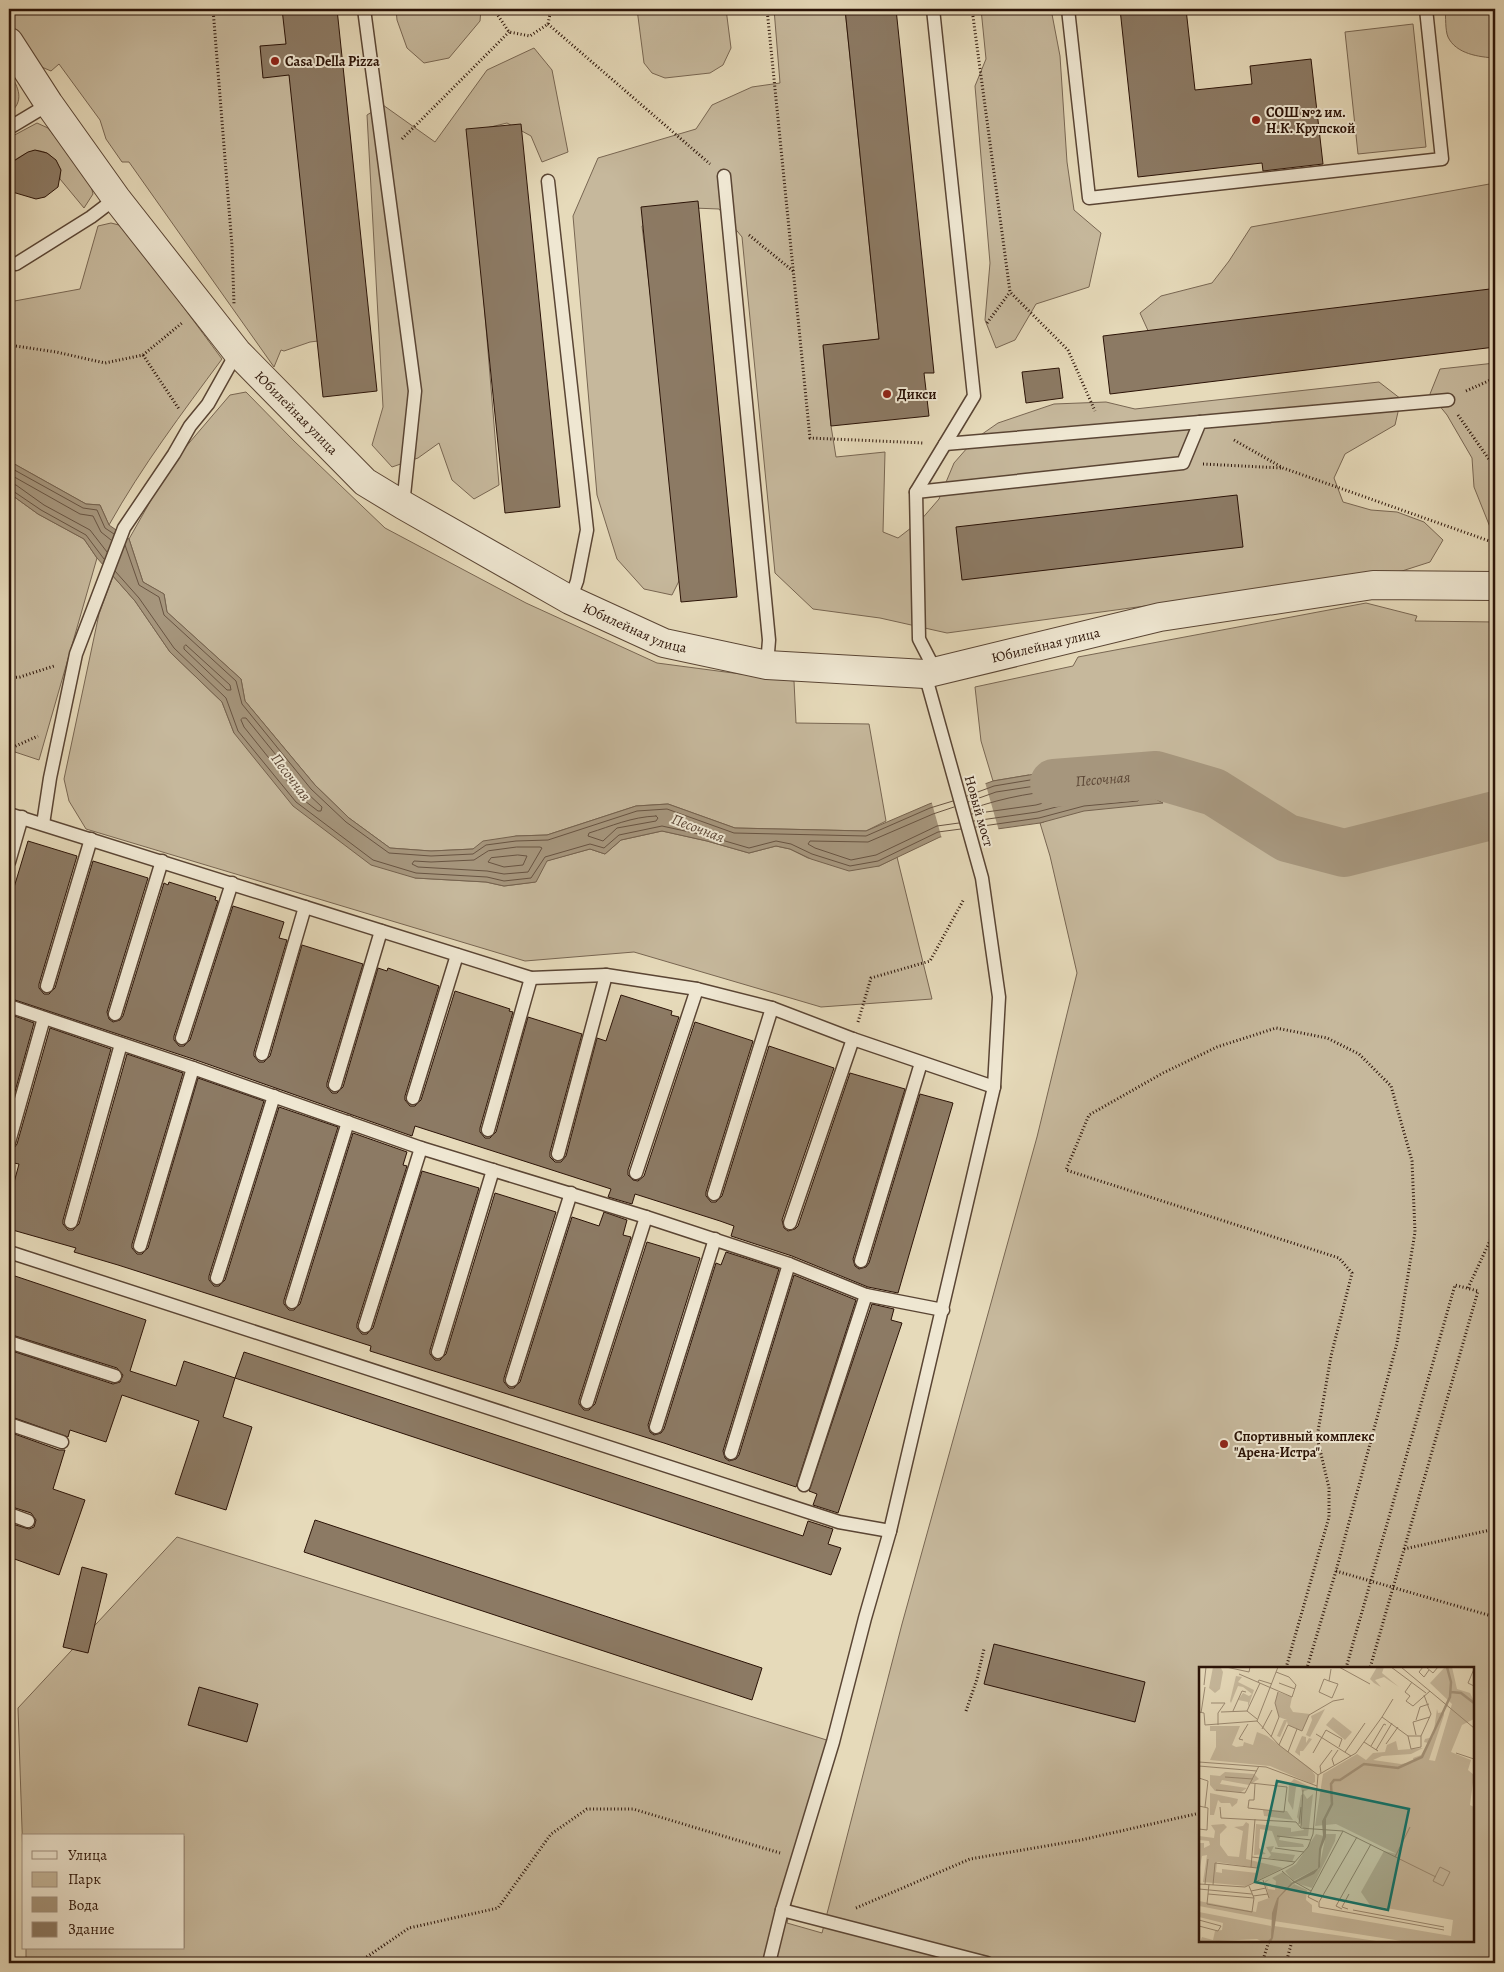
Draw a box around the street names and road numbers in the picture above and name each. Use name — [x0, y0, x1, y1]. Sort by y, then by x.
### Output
street label: Юбилейная улица — [251, 366, 343, 459]
street label: Юбилейная улица — [580, 598, 689, 657]
street label: Юбилейная улица — [989, 622, 1102, 667]
street label: Новый мост — [960, 773, 998, 849]

